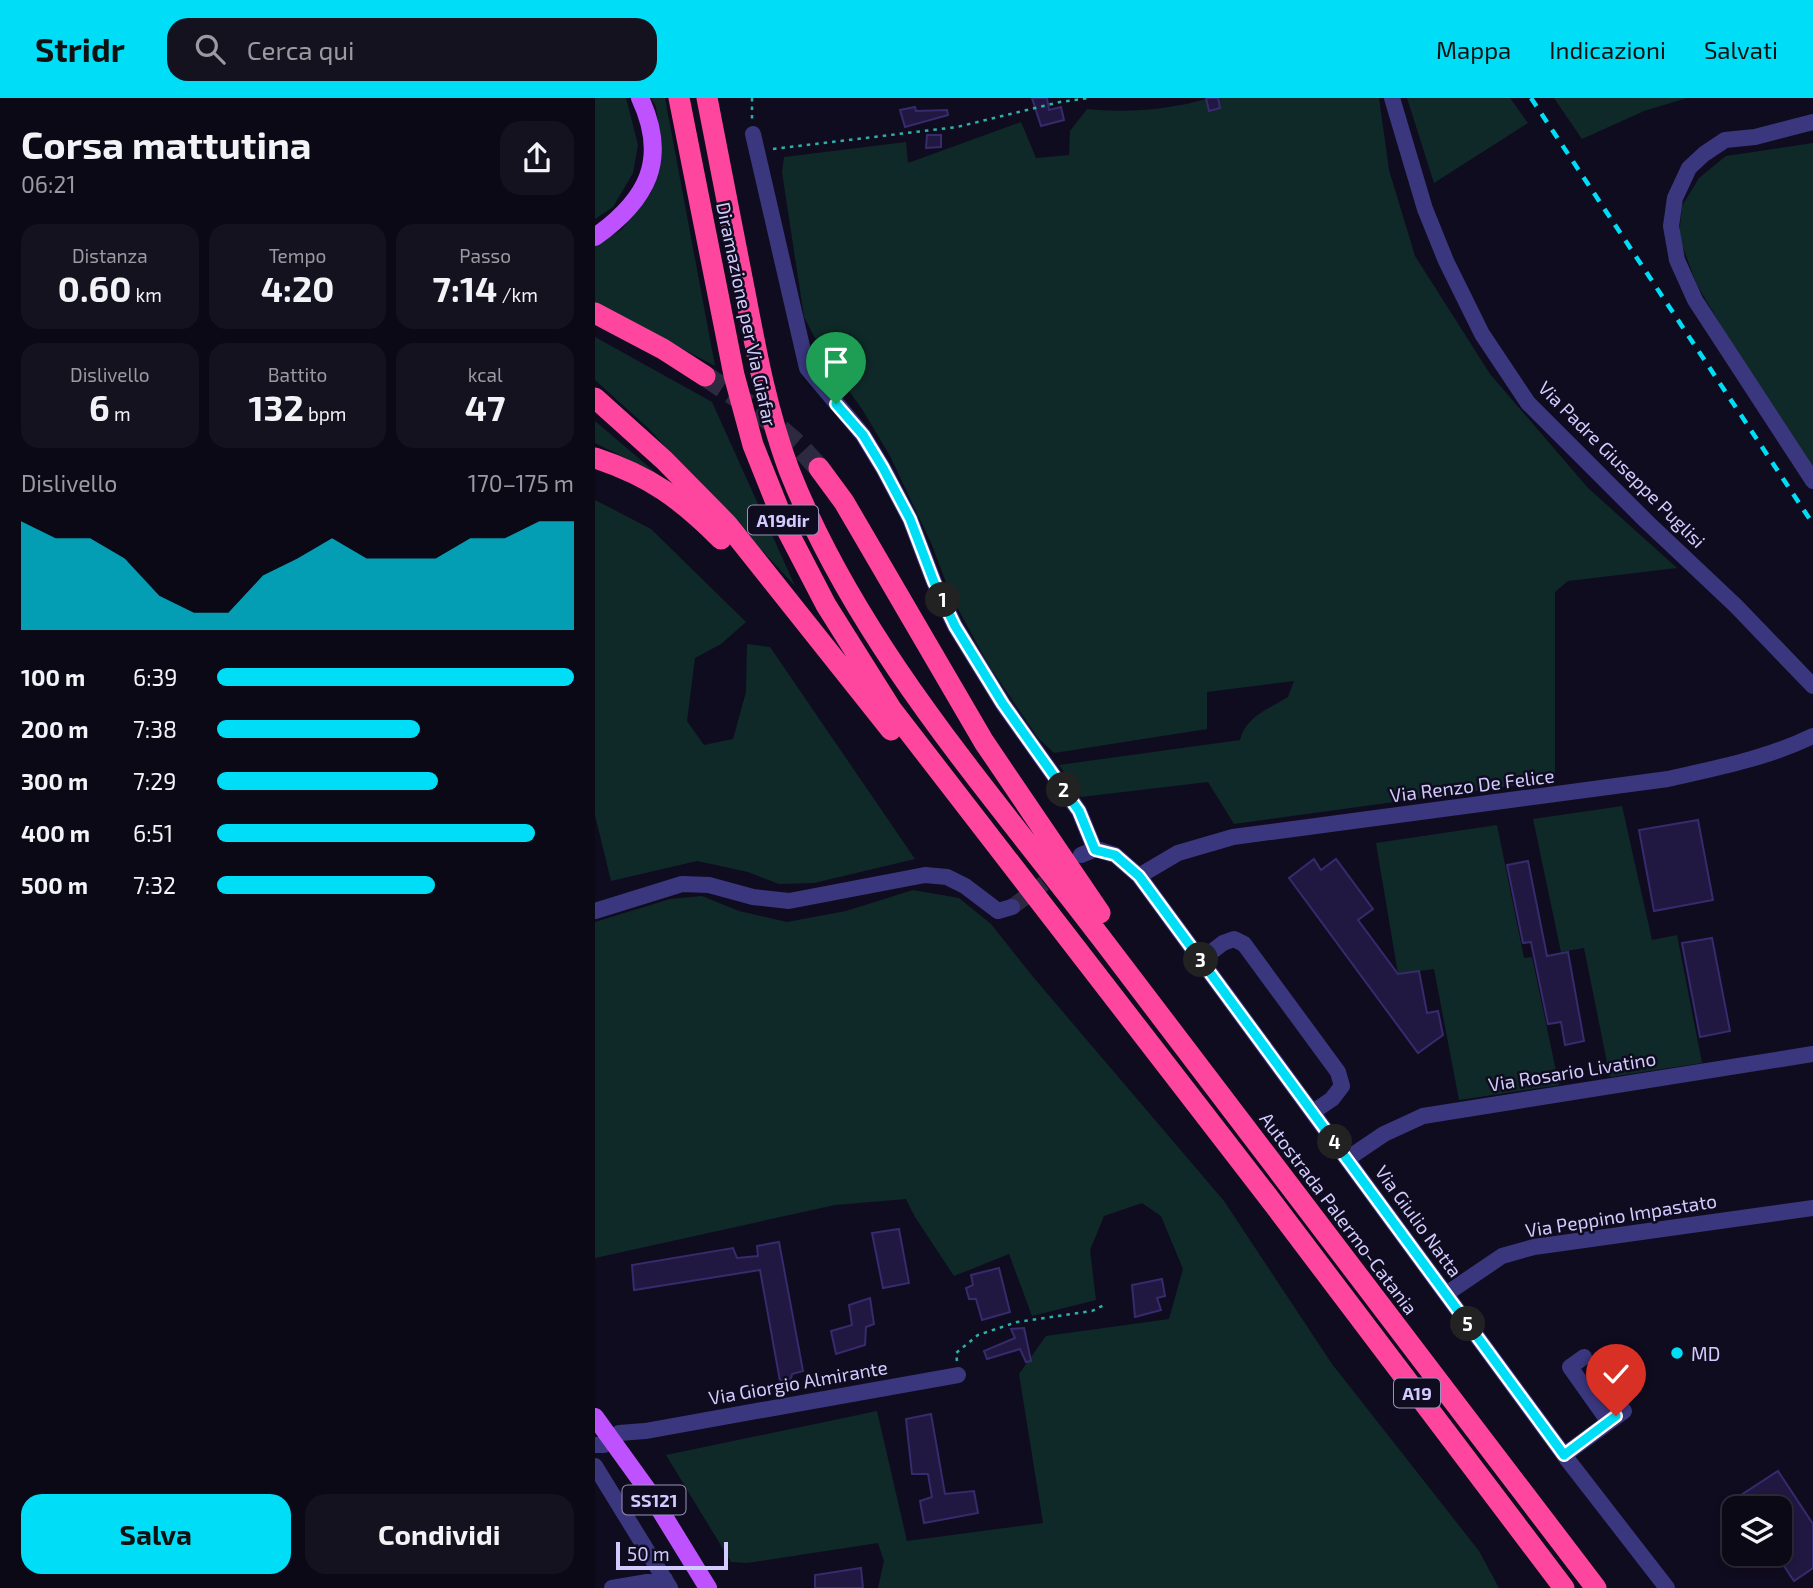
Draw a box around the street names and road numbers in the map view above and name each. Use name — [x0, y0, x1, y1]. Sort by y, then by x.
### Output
street label: Diramazione per Via Giafar — [712, 200, 782, 429]
street label: Via Padre Giuseppe Puglisi — [1534, 376, 1710, 552]
road number: A19dir — [748, 506, 818, 534]
street label: Via Renzo De Felice — [1388, 764, 1556, 806]
street label: Via Rosario Livatino — [1486, 1046, 1658, 1096]
street label: Autostrada Palermo-Catania — [1255, 1107, 1423, 1319]
street label: Via Giulio Natta — [1371, 1161, 1467, 1281]
street label: Via Peppino Impastato — [1524, 1189, 1718, 1241]
street label: Via Giorgio Almirante — [707, 1355, 889, 1409]
road number: A19 — [1394, 1378, 1440, 1408]
road number: SS121 — [623, 1485, 685, 1514]

